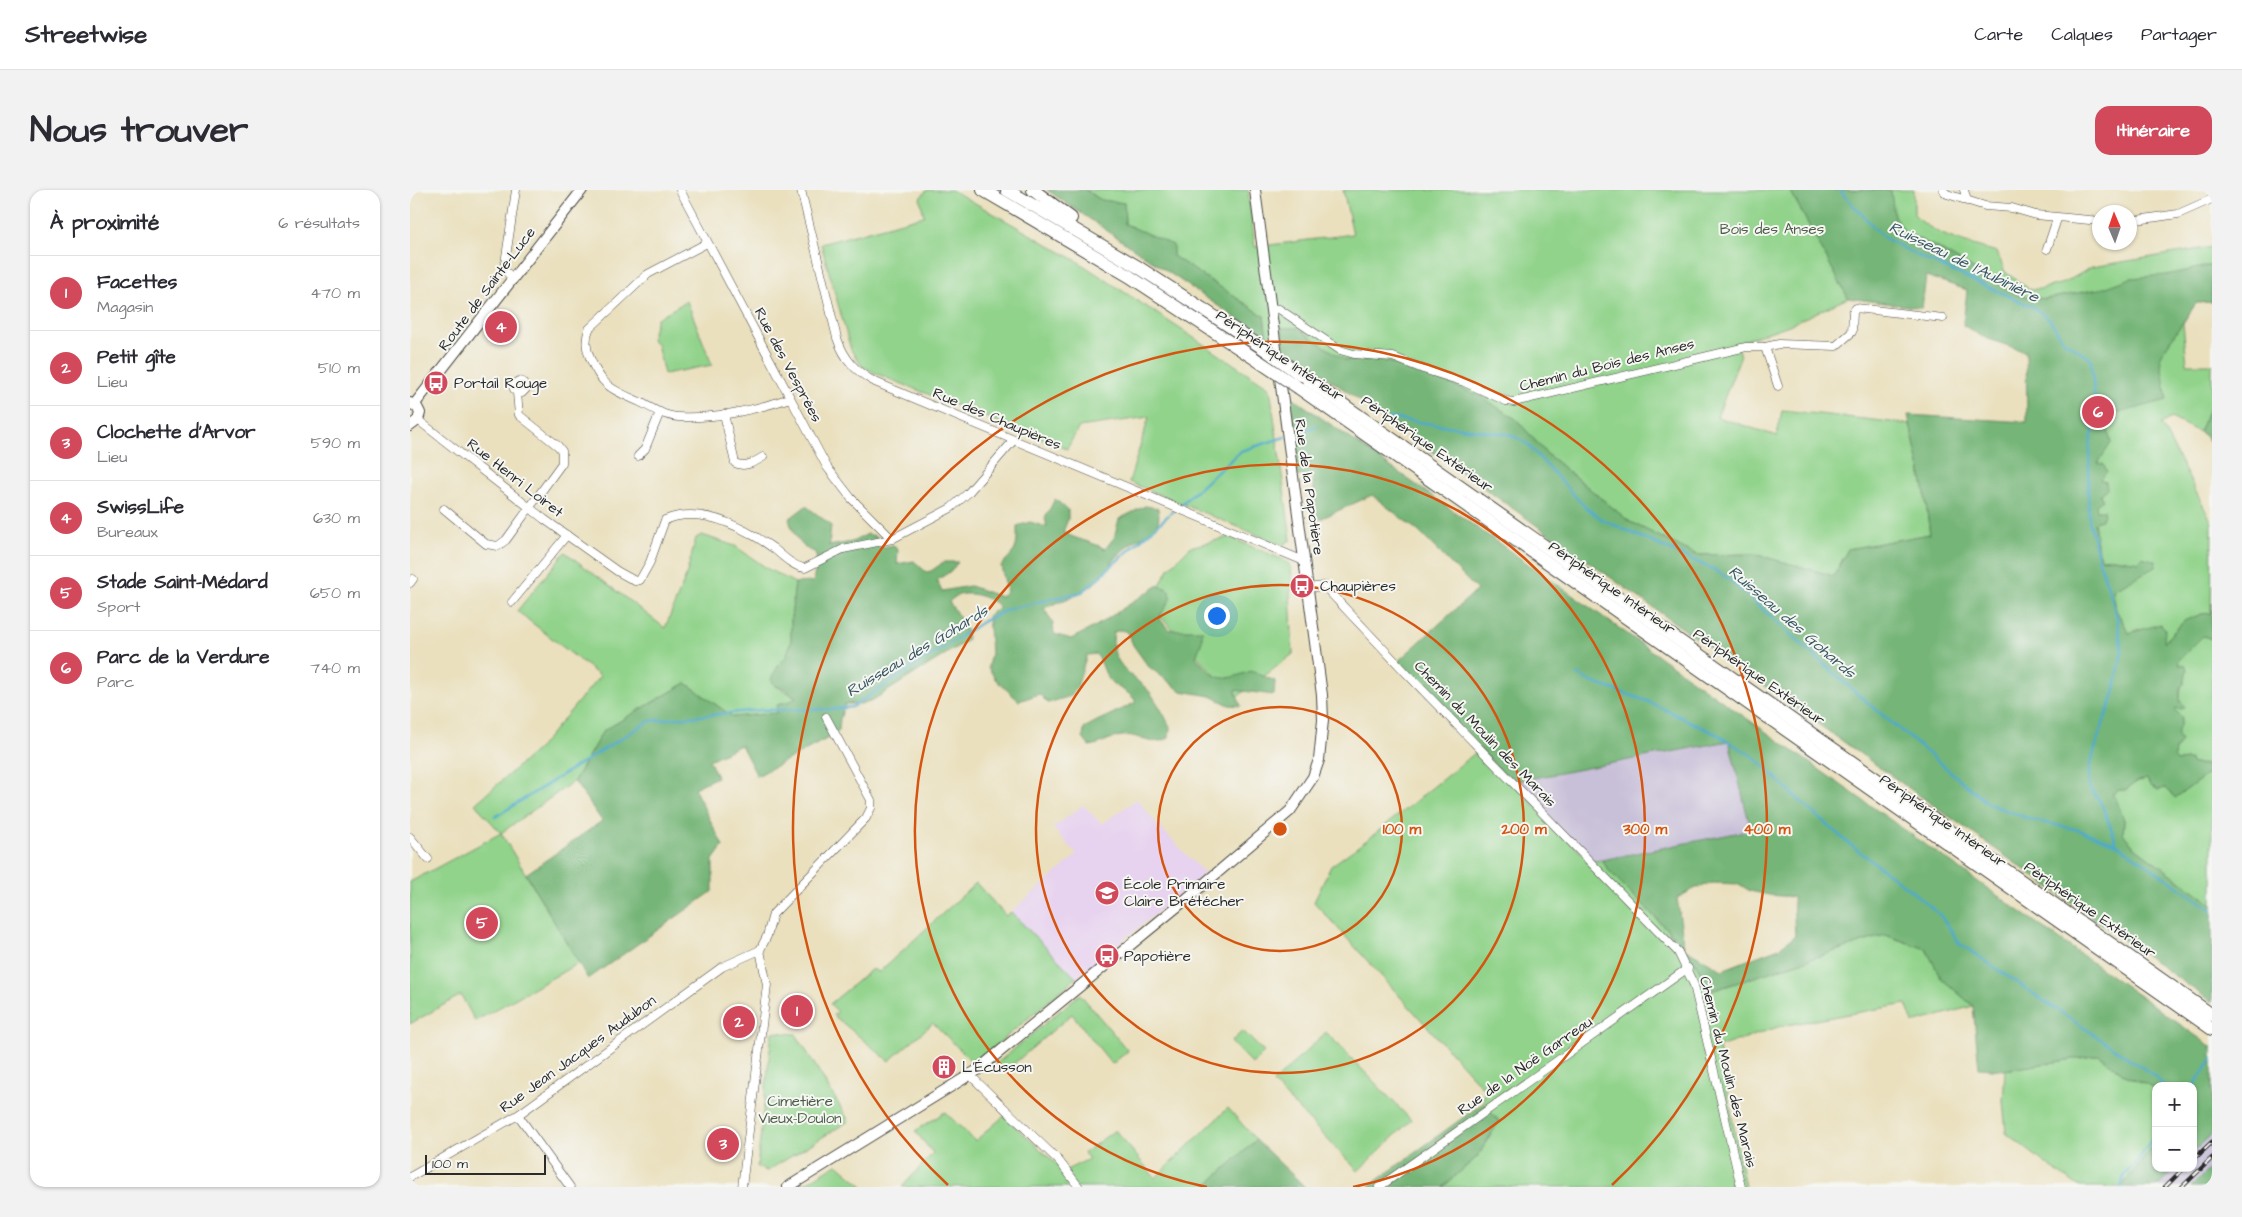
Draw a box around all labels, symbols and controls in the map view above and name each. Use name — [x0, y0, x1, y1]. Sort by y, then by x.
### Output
text: Streetwise — [25, 18, 147, 52]
text: Carte — [1974, 22, 2023, 47]
text: Calques — [2051, 22, 2113, 47]
text: Partager — [2141, 22, 2217, 47]
text: Nous trouver — [30, 106, 248, 155]
button: Itinéraire — [2095, 106, 2212, 155]
north arrow — [2092, 205, 2137, 250]
text: À proximité — [50, 208, 159, 237]
text: 6 résultats — [278, 212, 360, 234]
water label: Ruisseau de l'Aubinière — [1885, 216, 2044, 308]
park label: Bois des Anses — [1720, 219, 1825, 240]
street label: Route de Sainte-Luce — [433, 223, 541, 355]
text: Facettes — [97, 269, 177, 296]
text: 1 — [65, 282, 67, 304]
text: 470 m — [310, 282, 360, 304]
text: Magasin — [97, 296, 153, 318]
street label: Rue des Vesprées — [749, 304, 827, 426]
street label: Périphérique Intérieur — [1212, 305, 1348, 407]
pin: 4 — [485, 308, 517, 346]
street label: Chemin du Bois des Anses — [1517, 333, 1697, 397]
text: Petit gîte — [97, 344, 176, 371]
text: 2 — [61, 357, 71, 379]
text: 510 m — [318, 357, 360, 379]
bus stop icon: Portail Rouge — [423, 370, 449, 396]
text: Lieu — [97, 371, 127, 393]
place label: Portail Rouge — [454, 373, 547, 395]
street label: Rue des Chaupières — [930, 382, 1065, 456]
street label: Périphérique Extérieur — [1357, 390, 1497, 498]
pin: 6 — [2082, 393, 2114, 431]
street label: Rue de la Papotière — [1289, 418, 1329, 556]
text: Clochette d'Arvor — [97, 419, 256, 446]
text: 3 — [62, 432, 70, 454]
text: 590 m — [311, 432, 360, 454]
street label: Rue Henri Loiret — [462, 434, 568, 522]
text: Lieu — [97, 446, 127, 468]
text: SwissLife — [97, 494, 184, 521]
text: 4 — [61, 507, 71, 529]
text: 630 m — [313, 507, 360, 529]
text: Bureaux — [97, 521, 158, 543]
street label: Périphérique Intérieur — [1544, 536, 1680, 640]
water label: Ruisseau des Gohards — [1724, 561, 1861, 684]
text: Stade Saint-Médard — [97, 569, 268, 596]
bus stop icon: Chaupières — [1289, 573, 1315, 599]
place label: Chaupières — [1320, 576, 1396, 597]
text: 5 — [60, 582, 72, 604]
text: 650 m — [310, 582, 360, 604]
text: Sport — [97, 596, 140, 618]
water label: Ruisseau des Gohards — [842, 599, 993, 702]
your location — [1204, 603, 1230, 629]
street label: Périphérique Extérieur — [1689, 623, 1829, 731]
text: Parc de la Verdure — [97, 644, 270, 671]
street label: Chemin du Moulin des Marais — [1409, 656, 1561, 812]
text: 6 — [61, 657, 71, 679]
text: 740 m — [310, 657, 360, 679]
text: Parc — [97, 671, 134, 693]
street label: Périphérique Intérieur — [1875, 769, 2011, 873]
text: 100 m — [1383, 819, 1422, 840]
text: 200 m — [1500, 819, 1547, 840]
text: 300 m — [1622, 819, 1667, 840]
text: 400 m — [1744, 819, 1791, 840]
centre of rings — [1271, 820, 1289, 838]
street label: Périphérique Extérieur — [2020, 856, 2160, 964]
place label: École Primaire Claire Brétécher — [1124, 874, 1244, 912]
school or university icon: École Primaire Claire Brétécher — [1094, 880, 1120, 906]
pin: 5 — [466, 904, 498, 942]
bus stop icon: Papotière — [1094, 943, 1120, 969]
place label: Papotière — [1124, 946, 1191, 967]
street label: Chemin du Moulin des Marais — [1694, 974, 1762, 1170]
street label: Rue Jean Jacques Audubon — [496, 990, 661, 1118]
pin: 1 — [781, 992, 813, 1030]
pin: 2 — [723, 1003, 755, 1041]
street label: Rue de la Noë Garreau — [1453, 1011, 1597, 1121]
building icon: L'Écusson — [931, 1054, 957, 1080]
place label: L'Écusson — [962, 1057, 1032, 1078]
map controls — [2152, 1082, 2197, 1172]
button: + — [2152, 1082, 2197, 1127]
park label: Cimetière Vieux-Doulon — [758, 1091, 842, 1129]
pin: 3 — [707, 1125, 739, 1163]
button: − — [2152, 1127, 2197, 1172]
scale bar — [425, 1152, 546, 1175]
text: 100 m — [432, 1154, 468, 1174]

